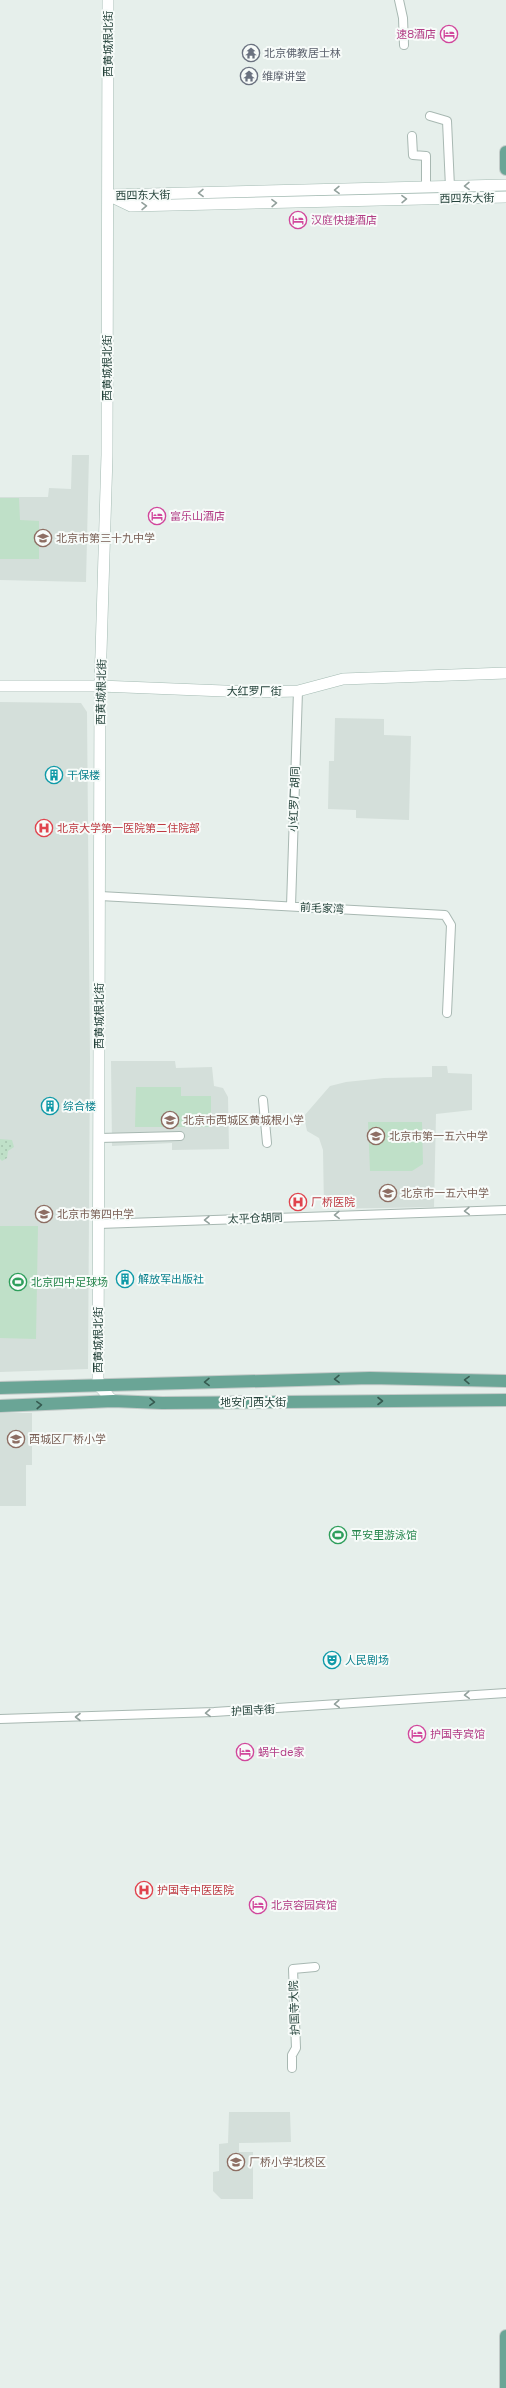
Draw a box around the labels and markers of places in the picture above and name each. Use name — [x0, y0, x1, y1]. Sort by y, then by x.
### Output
hotel icon: 速8酒店 — [439, 24, 459, 44]
place label: 速8酒店 — [396, 27, 436, 41]
temple icon: 北京佛教居士林 — [241, 43, 261, 63]
place label: 北京佛教居士林 — [264, 46, 341, 60]
temple icon: 维摩讲堂 — [239, 66, 259, 86]
place label: 维摩讲堂 — [262, 69, 306, 83]
hotel icon: 汉庭快捷酒店 — [288, 210, 308, 230]
place label: 汉庭快捷酒店 — [311, 213, 377, 227]
hotel icon: 富乐山酒店 — [147, 506, 167, 526]
place label: 富乐山酒店 — [170, 509, 225, 523]
school or university icon: 北京市第三十九中学 — [33, 528, 53, 548]
place label: 北京市第三十九中学 — [56, 531, 155, 545]
building icon: 干保楼 — [44, 765, 64, 785]
place label: 干保楼 — [67, 768, 100, 782]
hospital icon: 北京大学第一医院第二住院部 — [34, 818, 54, 838]
place label: 北京大学第一医院第二住院部 — [57, 821, 200, 835]
building icon: 综合楼 — [40, 1096, 60, 1116]
place label: 综合楼 — [63, 1099, 96, 1113]
school or university icon: 北京市西城区黄城根小学 — [160, 1110, 180, 1130]
place label: 北京市西城区黄城根小学 — [183, 1113, 304, 1127]
school or university icon: 北京市第一五六中学 — [366, 1126, 386, 1146]
place label: 北京市第一五六中学 — [389, 1129, 488, 1143]
school or university icon: 北京市一五六中学 — [378, 1183, 398, 1203]
place label: 北京市一五六中学 — [401, 1186, 489, 1200]
hospital icon: 厂桥医院 — [288, 1192, 308, 1212]
place label: 厂桥医院 — [311, 1195, 355, 1209]
school or university icon: 北京市第四中学 — [34, 1204, 54, 1224]
place label: 北京市第四中学 — [57, 1207, 134, 1221]
building icon: 解放军出版社 — [115, 1269, 135, 1289]
sports icon: 北京四中足球场 — [8, 1272, 28, 1292]
place label: 解放军出版社 — [138, 1272, 204, 1286]
place label: 北京四中足球场 — [31, 1275, 108, 1289]
school or university icon: 西城区厂桥小学 — [6, 1429, 26, 1449]
place label: 西城区厂桥小学 — [29, 1432, 106, 1446]
sports icon: 平安里游泳馆 — [328, 1525, 348, 1545]
place label: 平安里游泳馆 — [351, 1528, 417, 1542]
theatre icon: 人民剧场 — [322, 1650, 342, 1670]
place label: 人民剧场 — [345, 1653, 389, 1667]
hotel icon: 护国寺宾馆 — [407, 1724, 427, 1744]
place label: 护国寺宾馆 — [430, 1727, 485, 1741]
hotel icon: 蜗牛de家 — [235, 1742, 255, 1762]
place label: 蜗牛de家 — [258, 1745, 305, 1759]
hospital icon: 护国寺中医医院 — [134, 1880, 154, 1900]
place label: 护国寺中医医院 — [157, 1883, 234, 1897]
hotel icon: 北京容园宾馆 — [248, 1895, 268, 1915]
place label: 北京容园宾馆 — [271, 1898, 337, 1912]
school or university icon: 厂桥小学北校区 — [226, 2152, 246, 2172]
place label: 厂桥小学北校区 — [249, 2155, 326, 2169]

